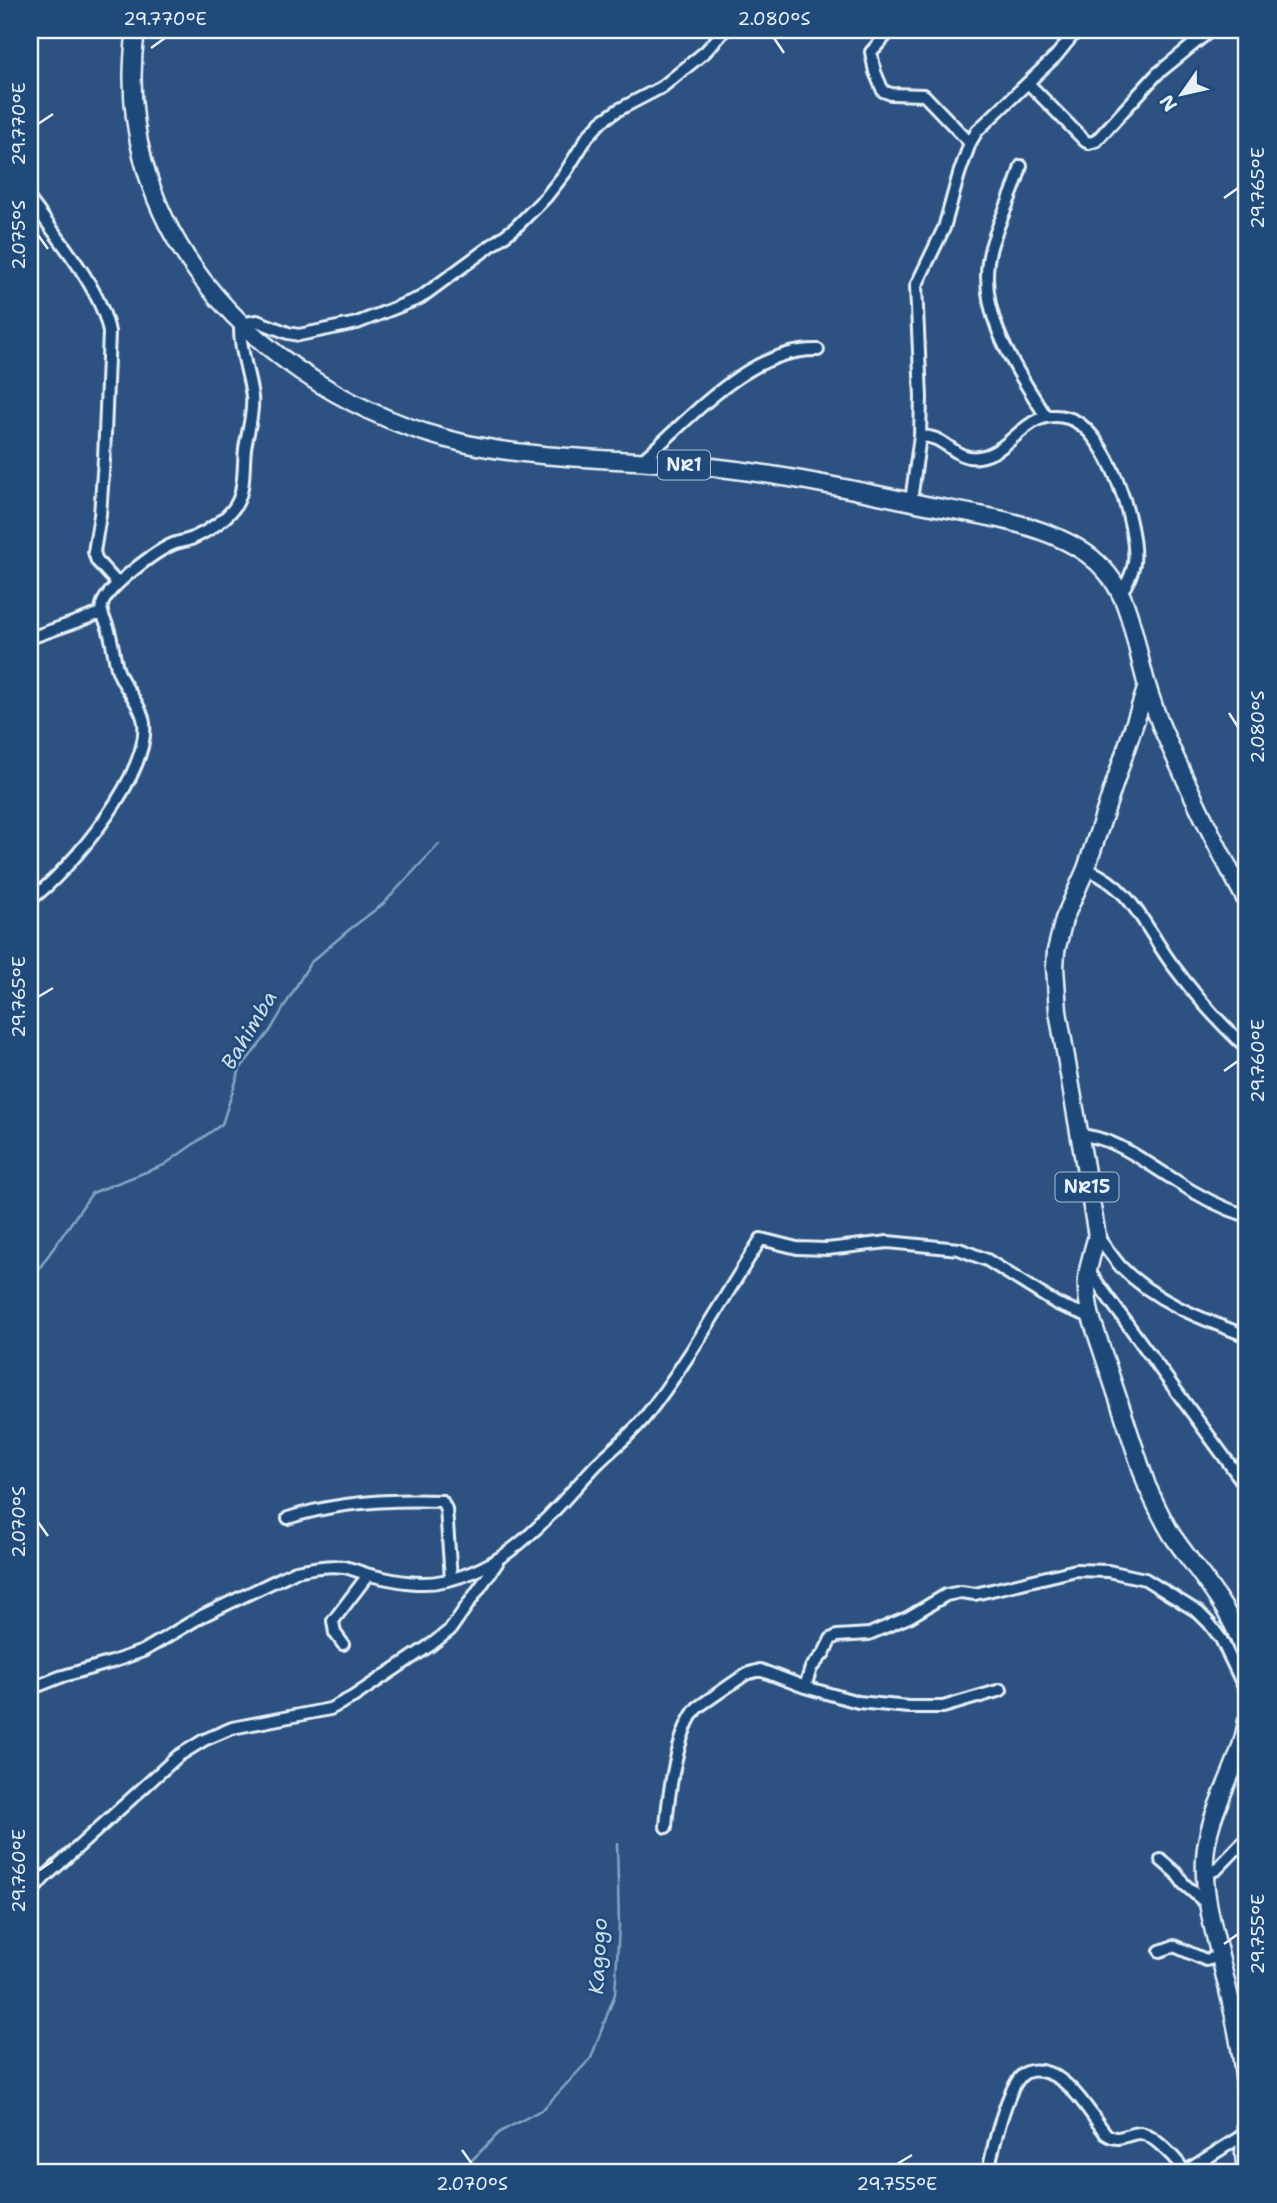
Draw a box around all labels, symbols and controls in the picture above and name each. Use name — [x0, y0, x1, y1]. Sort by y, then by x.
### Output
text: 29.770°E — [123, 7, 207, 31]
text: 2.080°S — [738, 7, 810, 31]
north arrow — [1148, 60, 1218, 130]
text: 29.770°E — [7, 82, 31, 166]
text: N — [1154, 90, 1183, 116]
text: 29.765°E — [1246, 147, 1270, 229]
text: 2.075°S — [7, 200, 31, 270]
road number: NR1 — [658, 450, 710, 480]
text: 2.080°S — [1246, 691, 1270, 763]
text: 29.765°E — [7, 956, 31, 1038]
water label: Bahimba — [214, 985, 284, 1075]
text: 29.760°E — [1246, 1019, 1270, 1103]
road number: NR15 — [1056, 1172, 1118, 1202]
text: 2.070°S — [7, 1486, 31, 1558]
text: 29.760°E — [7, 1829, 31, 1913]
text: 29.755°E — [1246, 1894, 1270, 1974]
water label: Kagogo — [582, 1917, 614, 1995]
text: 2.070°S — [436, 2172, 508, 2196]
text: 29.755°E — [857, 2172, 937, 2196]

